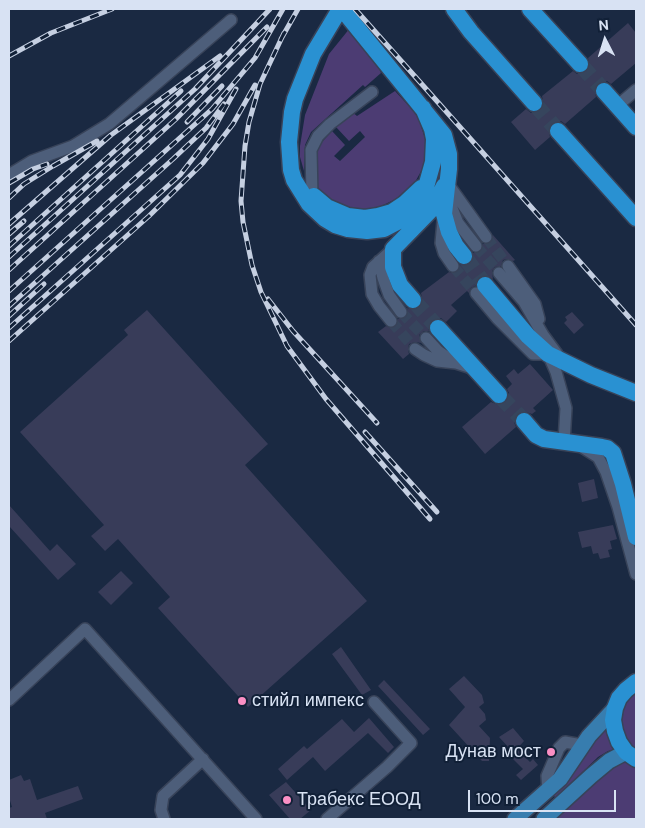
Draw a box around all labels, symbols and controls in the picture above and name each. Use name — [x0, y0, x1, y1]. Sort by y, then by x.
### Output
north arrow — [580, 15, 630, 65]
text: N — [598, 16, 610, 34]
place label: стийл импекс — [252, 690, 364, 712]
marker: стийл импекс — [236, 695, 248, 707]
place label: Дунав мост — [445, 741, 541, 763]
marker: Дунав мост — [545, 746, 557, 758]
scale bar — [470, 780, 618, 812]
place label: Трабекс ЕООД — [297, 789, 421, 811]
text: 100 m — [476, 789, 519, 809]
marker: Трабекс ЕООД — [281, 794, 293, 806]

